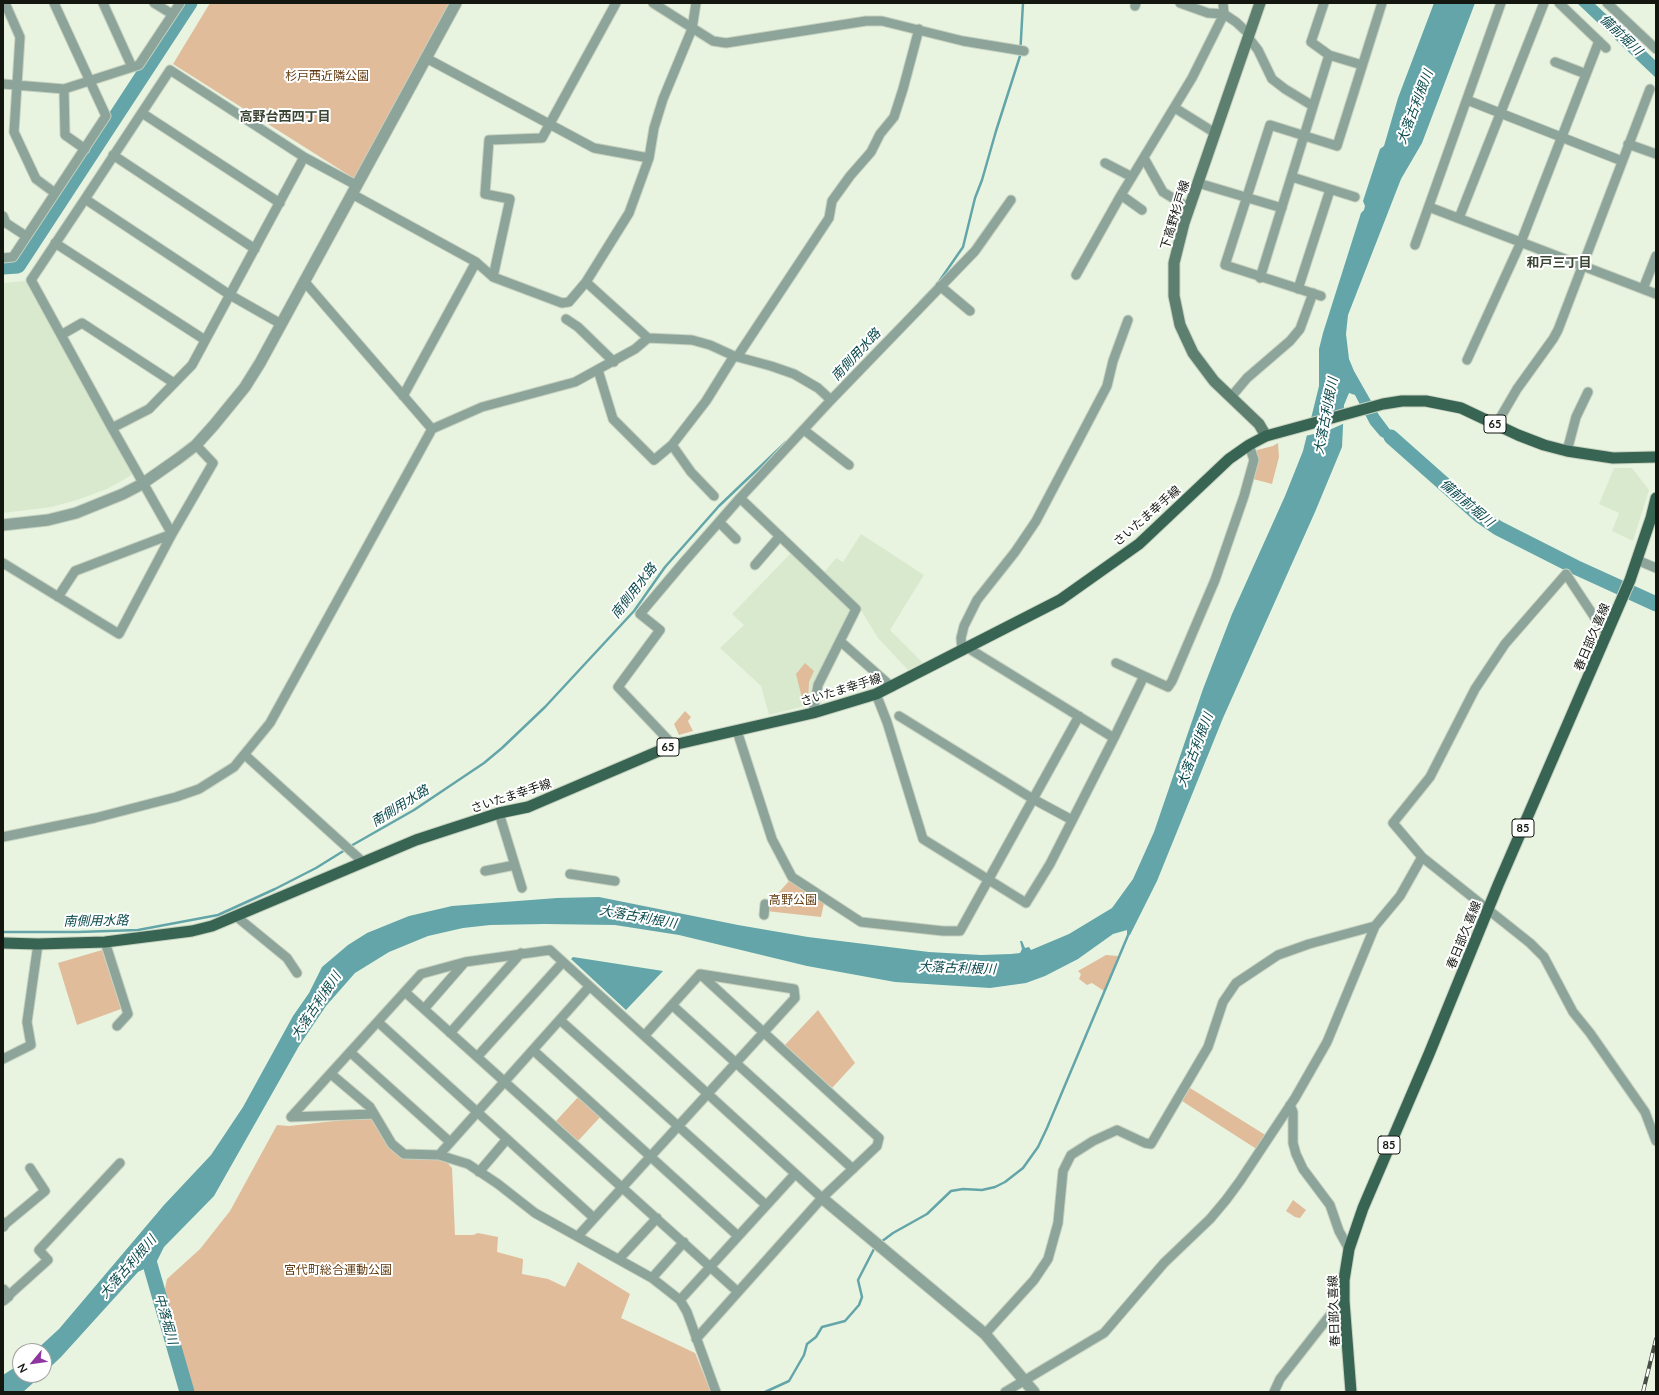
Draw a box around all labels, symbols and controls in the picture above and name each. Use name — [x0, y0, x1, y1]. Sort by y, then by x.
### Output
water label: 備前堀川 — [1597, 12, 1645, 58]
water label: 大落古利根川 — [1394, 68, 1436, 146]
park label: 杉戸西近隣公園 — [285, 69, 369, 83]
district label: 高野台西四丁目 — [240, 109, 330, 125]
street label: 下高野杉戸線 — [1158, 178, 1192, 252]
district label: 和戸三丁目 — [1527, 255, 1591, 271]
water label: 南側用水路 — [828, 326, 884, 384]
water label: 大落古利根川 — [1311, 376, 1341, 456]
road number: 65 — [1484, 415, 1506, 433]
water label: 備前前堀川 — [1437, 476, 1497, 530]
street label: さいたま幸手線 — [1111, 483, 1183, 549]
water label: 南側用水路 — [608, 561, 660, 621]
street label: 春日部久喜線 — [1571, 601, 1613, 673]
street label: さいたま幸手線 — [799, 671, 883, 709]
water label: 大落古利根川 — [1174, 711, 1216, 789]
road number: 65 — [657, 738, 679, 756]
street label: さいたま幸手線 — [469, 776, 553, 816]
water label: 南側用水路 — [368, 782, 432, 830]
road number: 85 — [1512, 819, 1534, 837]
park label: 高野公園 — [769, 893, 817, 907]
street label: 春日部久喜線 — [1444, 899, 1484, 971]
water label: 大落古利根川 — [598, 903, 678, 931]
water label: 南側用水路 — [63, 913, 129, 929]
water label: 大落古利根川 — [918, 959, 996, 977]
water label: 大落古利根川 — [288, 969, 344, 1043]
road number: 85 — [1378, 1136, 1400, 1154]
water label: 大落古利根川 — [97, 1232, 159, 1302]
park label: 宮代町総合運動公園 — [284, 1263, 392, 1277]
street label: 春日部久喜線 — [1326, 1275, 1342, 1347]
water label: 中落堀川 — [151, 1292, 181, 1346]
north arrow — [12, 1343, 52, 1383]
text: N — [14, 1362, 30, 1375]

